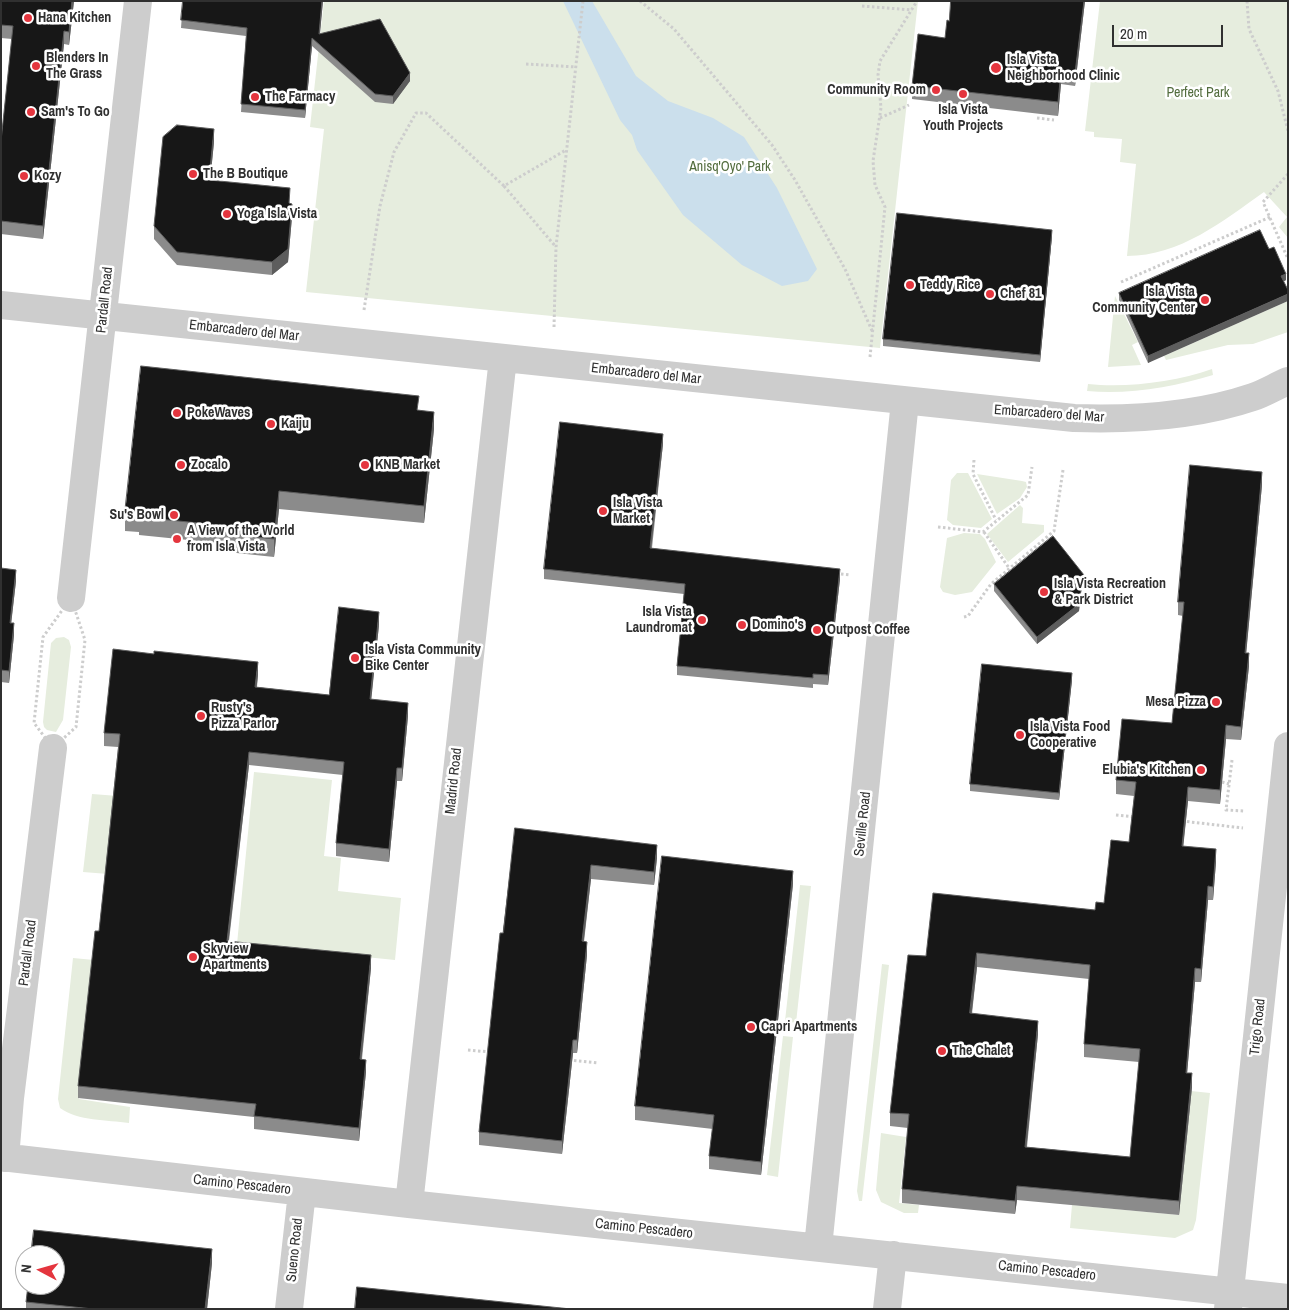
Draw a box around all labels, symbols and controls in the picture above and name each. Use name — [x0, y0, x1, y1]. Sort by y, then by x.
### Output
place label: Hana Kitchen — [38, 10, 111, 26]
marker: Hana Kitchen — [22, 12, 34, 24]
scale bar — [1114, 15, 1225, 47]
text: 20 m — [1120, 23, 1147, 44]
place label: Blenders In The Grass — [46, 50, 109, 82]
place label: Isla Vista Neighborhood Clinic — [1007, 52, 1120, 84]
marker: Blenders In The Grass — [30, 60, 42, 72]
marker: Isla Vista Neighborhood Clinic — [989, 61, 1003, 75]
place label: Community Room — [827, 82, 926, 98]
marker: Community Room — [930, 84, 942, 96]
park label: Perfect Park — [1166, 85, 1230, 101]
marker: Isla Vista Youth Projects — [957, 88, 969, 100]
place label: The Farmacy — [265, 89, 335, 105]
marker: The Farmacy — [249, 91, 261, 103]
place label: Isla Vista Youth Projects — [923, 102, 1003, 134]
place label: Sam's To Go — [41, 104, 110, 120]
marker: Sam's To Go — [25, 106, 37, 118]
park label: Anisq'Oyo' Park — [689, 159, 771, 175]
place label: The B Boutique — [203, 166, 288, 182]
place label: Kozy — [34, 168, 61, 184]
marker: The B Boutique — [187, 168, 199, 180]
marker: Kozy — [18, 170, 30, 182]
place label: Yoga Isla Vista — [237, 206, 317, 222]
marker: Yoga Isla Vista — [221, 208, 233, 220]
street label: Pardall Road — [93, 266, 117, 334]
place label: Teddy Rice — [920, 277, 980, 293]
marker: Teddy Rice — [904, 279, 916, 291]
place label: Isla Vista Community Center — [1092, 284, 1195, 316]
place label: Chef 81 — [1000, 286, 1041, 302]
marker: Chef 81 — [984, 288, 996, 300]
marker: Isla Vista Community Center — [1199, 294, 1211, 306]
street label: Embarcadero del Mar — [188, 317, 300, 345]
street label: Embarcadero del Mar — [590, 360, 702, 388]
street label: Embarcadero del Mar — [993, 402, 1105, 426]
place label: PokeWaves — [187, 405, 250, 421]
marker: PokeWaves — [171, 407, 183, 419]
place label: Kaiju — [281, 416, 309, 432]
marker: Kaiju — [265, 418, 277, 430]
place label: Zocalo — [191, 457, 228, 473]
place label: KNB Market — [375, 457, 440, 473]
marker: Zocalo — [175, 459, 187, 471]
marker: KNB Market — [359, 459, 371, 471]
place label: Isla Vista Market — [613, 495, 663, 528]
marker: Isla Vista Market — [597, 505, 609, 517]
place label: Su's Bowl — [110, 507, 164, 523]
marker: Su's Bowl — [168, 509, 180, 521]
place label: A View of the World from Isla Vista — [187, 523, 294, 556]
marker: A View of the World from Isla Vista — [171, 533, 183, 545]
place label: Isla Vista Recreation & Park District — [1054, 576, 1166, 608]
marker: Isla Vista Recreation & Park District — [1038, 586, 1050, 598]
place label: Isla Vista Laundromat — [626, 604, 692, 636]
marker: Isla Vista Laundromat — [696, 614, 708, 626]
place label: Domino's — [752, 617, 804, 633]
marker: Domino's — [736, 619, 748, 631]
place label: Outpost Coffee — [827, 622, 910, 638]
marker: Outpost Coffee — [811, 624, 823, 636]
place label: Isla Vista Community Bike Center — [365, 642, 481, 674]
marker: Isla Vista Community Bike Center — [349, 652, 361, 664]
place label: Mesa Pizza — [1145, 694, 1206, 710]
marker: Mesa Pizza — [1210, 696, 1222, 708]
place label: Rusty's Pizza Parlor — [211, 700, 276, 732]
marker: Rusty's Pizza Parlor — [195, 710, 207, 722]
place label: Isla Vista Food Cooperative — [1030, 719, 1110, 752]
marker: Isla Vista Food Cooperative — [1014, 729, 1026, 741]
street label: Madrid Road — [442, 747, 466, 815]
place label: Elubia's Kitchen — [1102, 762, 1191, 778]
marker: Elubia's Kitchen — [1195, 764, 1207, 776]
street label: Seville Road — [851, 791, 875, 857]
street label: Pardall Road — [16, 919, 40, 987]
place label: Skyview Apartments — [203, 941, 267, 974]
marker: Skyview Apartments — [187, 951, 199, 963]
street label: Trigo Road — [1247, 998, 1269, 1056]
place label: Capri Apartments — [761, 1019, 857, 1035]
marker: Capri Apartments — [745, 1021, 757, 1033]
place label: The Chalet — [952, 1043, 1011, 1059]
marker: The Chalet — [936, 1045, 948, 1057]
street label: Camino Pescadero — [192, 1172, 292, 1198]
street label: Camino Pescadero — [594, 1216, 694, 1242]
street label: Sueno Road — [283, 1217, 307, 1283]
north arrow — [15, 1245, 65, 1295]
street label: Camino Pescadero — [997, 1258, 1097, 1284]
text: N — [17, 1263, 35, 1274]

